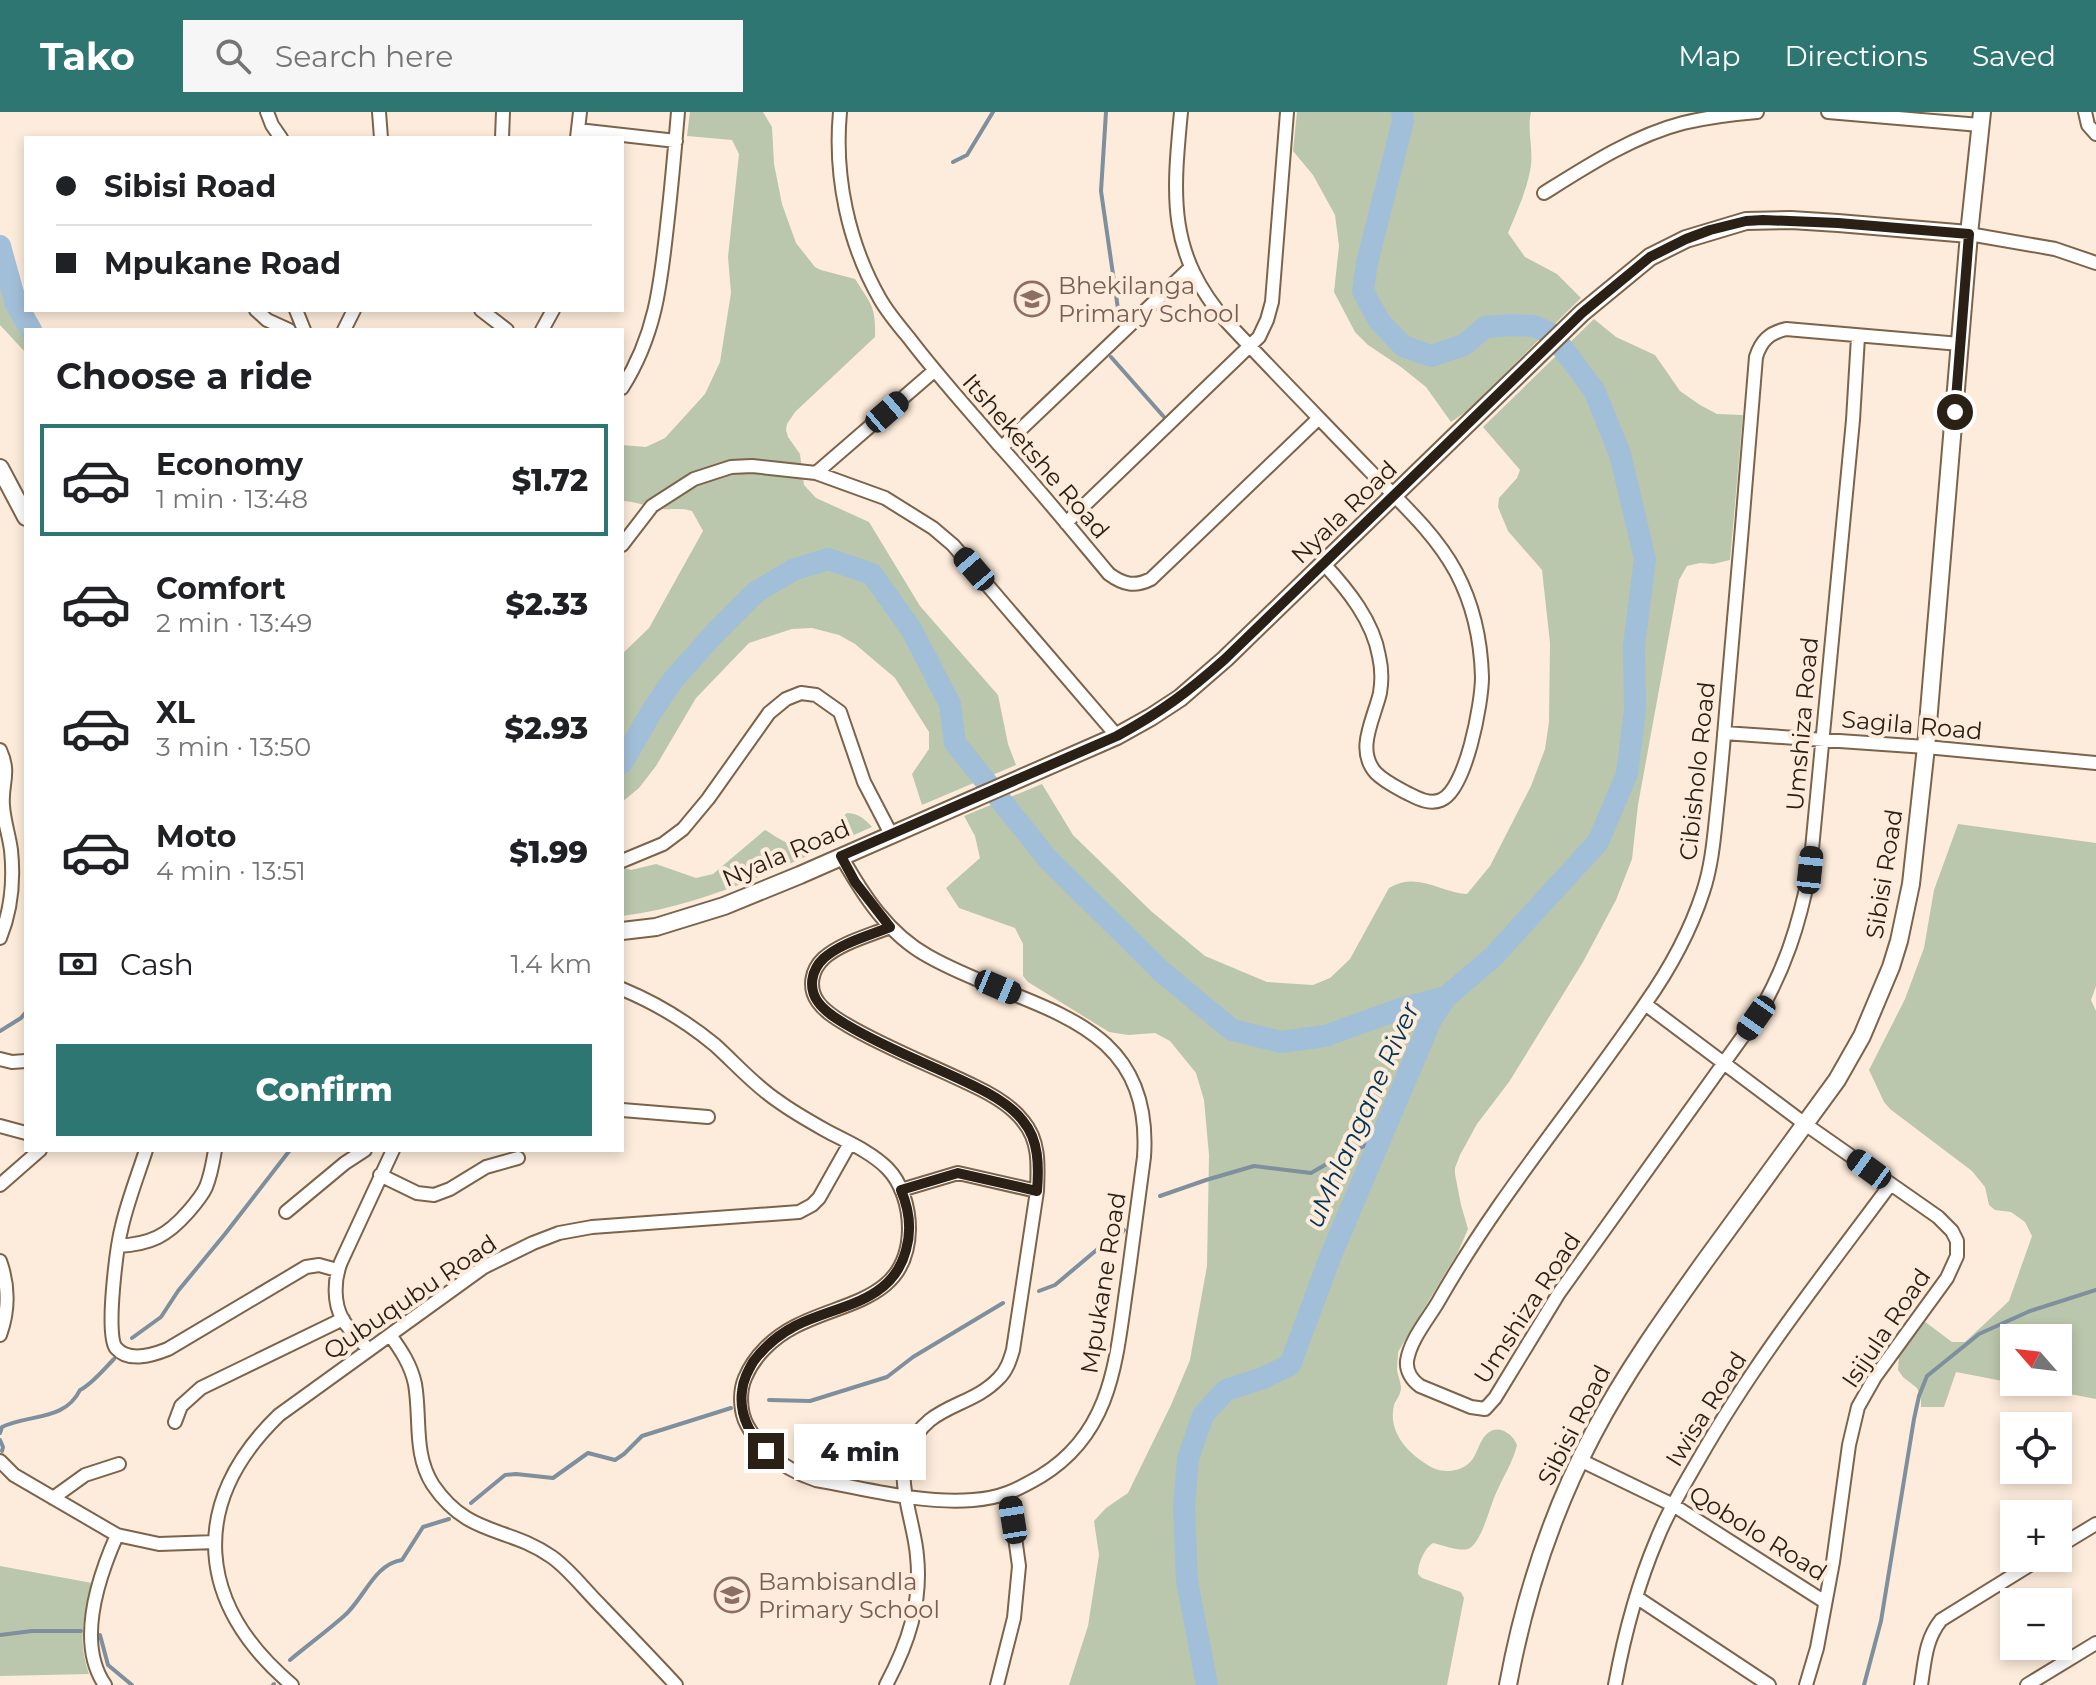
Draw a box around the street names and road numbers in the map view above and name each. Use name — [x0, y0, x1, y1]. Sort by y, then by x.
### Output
street label: Itsheketshe Road — [957, 368, 1115, 544]
street label: Nyala Road — [1285, 454, 1403, 570]
street label: Umshiza Road — [1780, 636, 1824, 812]
street label: Cibisholo Road — [1673, 680, 1721, 862]
street label: Sagila Road — [1840, 704, 1984, 746]
street label: Sibisi Road — [1859, 807, 1909, 941]
street label: Nyala Road — [718, 813, 854, 893]
street label: Mpukane Road — [1074, 1190, 1132, 1376]
street label: Umshiza Road — [1467, 1227, 1587, 1389]
street label: Qubuqubu Road — [318, 1228, 502, 1366]
street label: Isijula Road — [1835, 1263, 1937, 1393]
street label: Iwisa Road — [1659, 1346, 1753, 1472]
street label: Sibisi Road — [1531, 1360, 1617, 1490]
street label: Qobolo Road — [1684, 1479, 1832, 1587]

